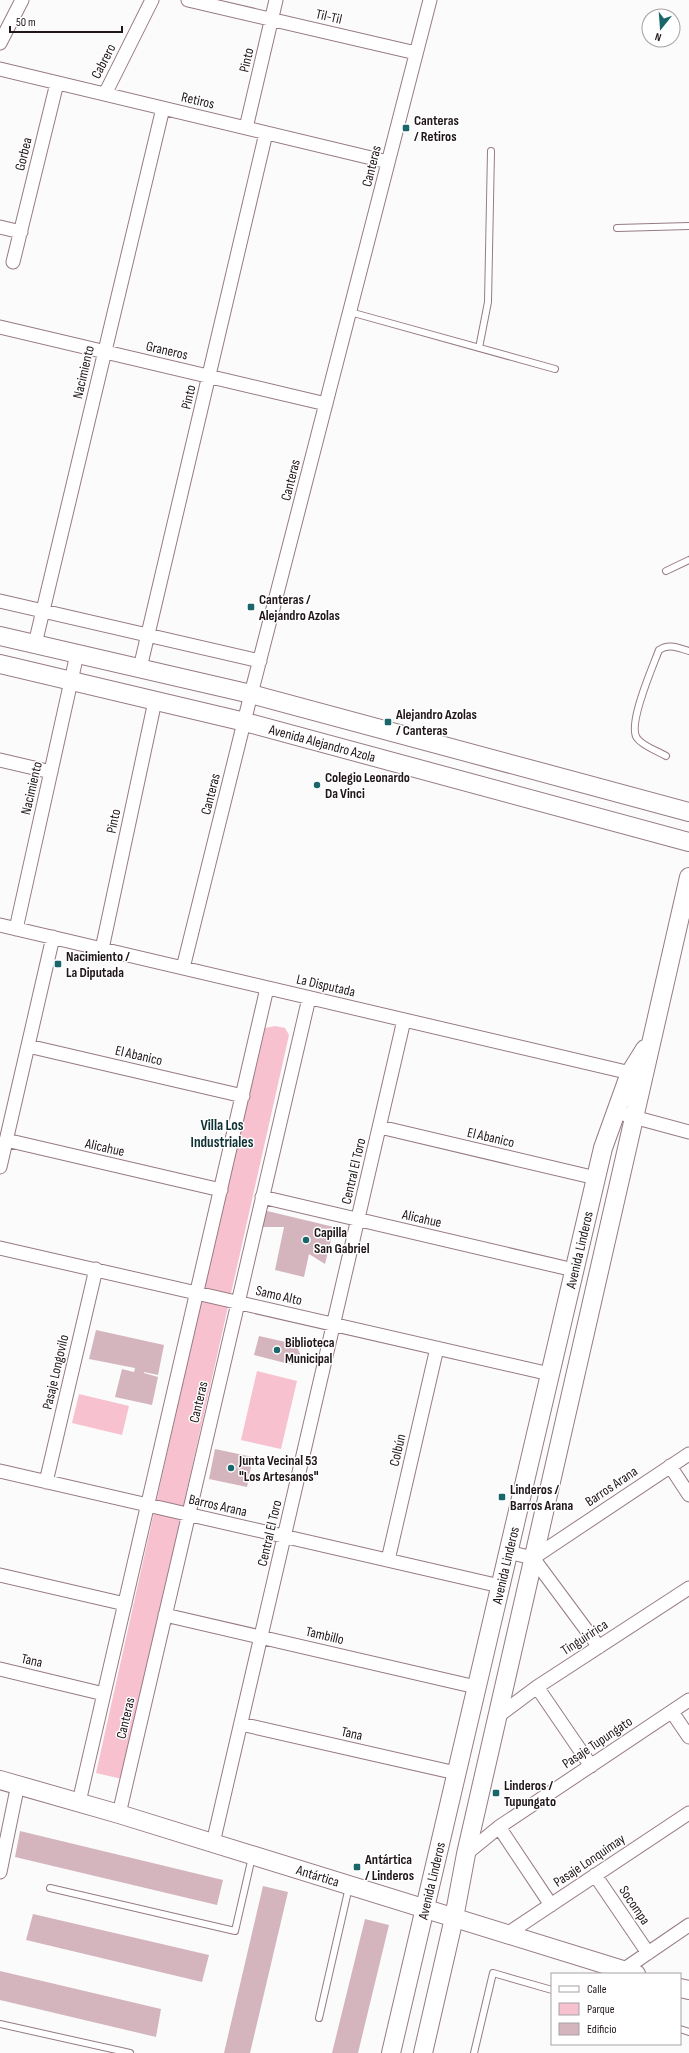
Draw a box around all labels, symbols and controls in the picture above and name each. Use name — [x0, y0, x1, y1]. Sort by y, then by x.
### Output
street label: Til-Til — [314, 5, 344, 28]
scale bar — [10, 8, 122, 34]
north arrow — [641, 8, 681, 48]
text: 50 m — [16, 15, 36, 30]
text: N — [653, 30, 663, 44]
street label: Cabrero — [88, 41, 119, 81]
street label: Pinto — [235, 46, 258, 74]
street label: Retiros — [180, 88, 216, 113]
place label: Canteras / Retiros — [414, 112, 459, 145]
marker: Canteras / Retiros — [401, 123, 411, 133]
street label: Gorbea — [11, 136, 36, 173]
street label: Canteras — [358, 144, 385, 189]
street label: Graneros — [144, 337, 189, 364]
street label: Nacimiento — [69, 344, 98, 400]
street label: Pinto — [177, 383, 200, 411]
street label: Canteras — [277, 458, 304, 503]
place label: Canteras / Alejandro Azolas — [258, 591, 340, 624]
marker: Canteras / Alejandro Azolas — [246, 602, 256, 612]
place label: Alejandro Azolas / Canteras — [395, 706, 477, 739]
marker: Alejandro Azolas / Canteras — [383, 717, 393, 727]
street label: Avenida Alejandro Azola — [266, 721, 377, 766]
street label: Nacimiento — [17, 760, 46, 816]
place label: Colegio Leonardo Da Vinci — [325, 769, 410, 802]
street label: Canteras — [197, 772, 224, 817]
marker: Colegio Leonardo Da Vinci — [312, 780, 322, 790]
street label: Pinto — [103, 807, 124, 835]
place label: Nacimiento / La Diputada — [66, 948, 130, 981]
marker: Nacimiento / La Diputada — [53, 959, 63, 969]
street label: La Disputada — [295, 970, 357, 1000]
street label: El Abanico — [114, 1042, 164, 1069]
district label: Villa Los Industriales — [191, 1116, 254, 1152]
street label: El Abanico — [466, 1124, 516, 1151]
street label: Alicahue — [83, 1134, 126, 1160]
street label: Central El Toro — [338, 1136, 369, 1206]
street label: Alicahue — [400, 1205, 443, 1231]
street label: Avenida Linderos — [562, 1210, 597, 1291]
place label: Capilla San Gabriel — [314, 1224, 370, 1257]
marker: Capilla San Gabriel — [301, 1235, 311, 1245]
street label: Samo Alto — [254, 1282, 304, 1309]
street label: Pasaje Longovilo — [39, 1333, 72, 1411]
place label: Biblioteca Municipal — [285, 1334, 335, 1367]
marker: Biblioteca Municipal — [272, 1345, 282, 1355]
street label: Canteras — [185, 1380, 211, 1425]
street label: Colbún — [386, 1432, 409, 1468]
place label: Junta Vecinal 53 "Los Artesanos" — [238, 1452, 319, 1485]
marker: Junta Vecinal 53 "Los Artesanos" — [226, 1463, 236, 1473]
street label: Barros Arana — [582, 1463, 641, 1510]
place label: Linderos / Barros Arana — [510, 1481, 574, 1514]
street label: Barros Arana — [187, 1491, 249, 1520]
marker: Linderos / Barros Arana — [497, 1492, 507, 1502]
street label: Central El Toro — [254, 1498, 285, 1568]
street label: Avenida Linderos — [488, 1525, 523, 1607]
street label: Tinguiririca — [558, 1616, 611, 1659]
street label: Tambillo — [304, 1623, 346, 1648]
street label: Tana — [19, 1650, 44, 1671]
street label: Canteras — [112, 1696, 138, 1741]
street label: Pasaje Tupungato — [559, 1713, 636, 1772]
street label: Tana — [339, 1723, 364, 1744]
place label: Linderos / Tupungato — [504, 1777, 556, 1810]
marker: Linderos / Tupungato — [491, 1788, 501, 1798]
street label: Pasaje Lonquimay — [550, 1830, 629, 1891]
street label: Avenida Linderos — [414, 1840, 449, 1922]
place label: Antártica / Linderos — [364, 1851, 414, 1884]
street label: Antártica — [293, 1861, 341, 1891]
marker: Antártica / Linderos — [352, 1862, 362, 1872]
street label: Socompa — [615, 1883, 654, 1928]
legend — [551, 1973, 681, 2045]
text: Calle — [587, 1982, 607, 1997]
text: Parque — [587, 2002, 615, 2017]
text: Edificio — [587, 2022, 616, 2037]

